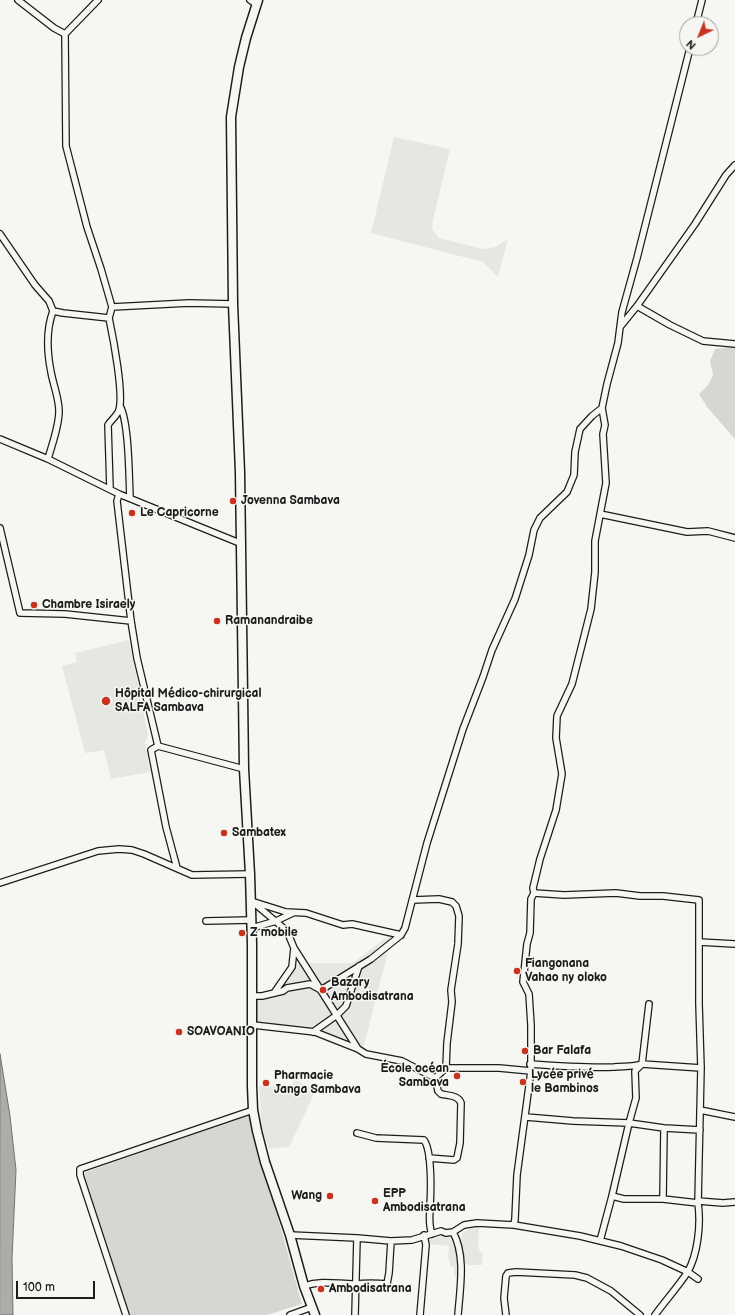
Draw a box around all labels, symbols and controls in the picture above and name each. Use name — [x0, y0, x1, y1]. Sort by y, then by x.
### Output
north arrow — [679, 16, 719, 56]
text: N — [684, 37, 699, 52]
place label: Jovenna Sambava — [241, 494, 340, 508]
marker: Jovenna Sambava — [228, 496, 238, 506]
place label: Le Capricorne — [140, 506, 219, 520]
marker: Le Capricorne — [127, 508, 137, 518]
place label: Chambre Isiraely — [42, 598, 135, 612]
marker: Chambre Isiraely — [29, 600, 39, 610]
place label: Ramanandraibe — [225, 614, 313, 628]
marker: Ramanandraibe — [212, 616, 222, 626]
place label: Hôpital Médico-chirurgical SALFA Sambava — [115, 687, 262, 715]
marker: Hôpital Médico-chirurgical SALFA Sambava — [100, 695, 112, 707]
place label: Sambatex — [232, 826, 286, 840]
marker: Sambatex — [219, 828, 229, 838]
place label: Z mobile — [250, 926, 298, 940]
marker: Z mobile — [237, 928, 247, 938]
place label: Fiangonana Vahao ny oloko — [525, 957, 607, 985]
marker: Fiangonana Vahao ny oloko — [512, 966, 522, 976]
place label: Bazary Ambodisatrana — [331, 976, 414, 1004]
marker: Bazary Ambodisatrana — [318, 985, 328, 995]
place label: SOAVOANIO — [187, 1025, 255, 1039]
marker: SOAVOANIO — [174, 1027, 184, 1037]
place label: Bar Falafa — [533, 1044, 591, 1058]
marker: Bar Falafa — [520, 1046, 530, 1056]
place label: École océan Sambava — [381, 1062, 449, 1090]
place label: Lycée privé le Bambinos — [531, 1068, 599, 1096]
place label: Pharmacie Janga Sambava — [274, 1069, 361, 1097]
marker: École océan Sambava — [452, 1071, 462, 1081]
marker: Lycée privé le Bambinos — [518, 1077, 528, 1087]
marker: Pharmacie Janga Sambava — [261, 1078, 271, 1088]
place label: EPP Ambodisatrana — [383, 1187, 466, 1215]
place label: Wang — [291, 1189, 322, 1203]
marker: Wang — [325, 1191, 335, 1201]
marker: EPP Ambodisatrana — [370, 1196, 380, 1206]
scale bar — [18, 1273, 97, 1299]
text: 100 m — [23, 1280, 55, 1295]
place label: Ambodisatrana — [329, 1282, 412, 1296]
marker: Ambodisatrana — [316, 1284, 326, 1294]

